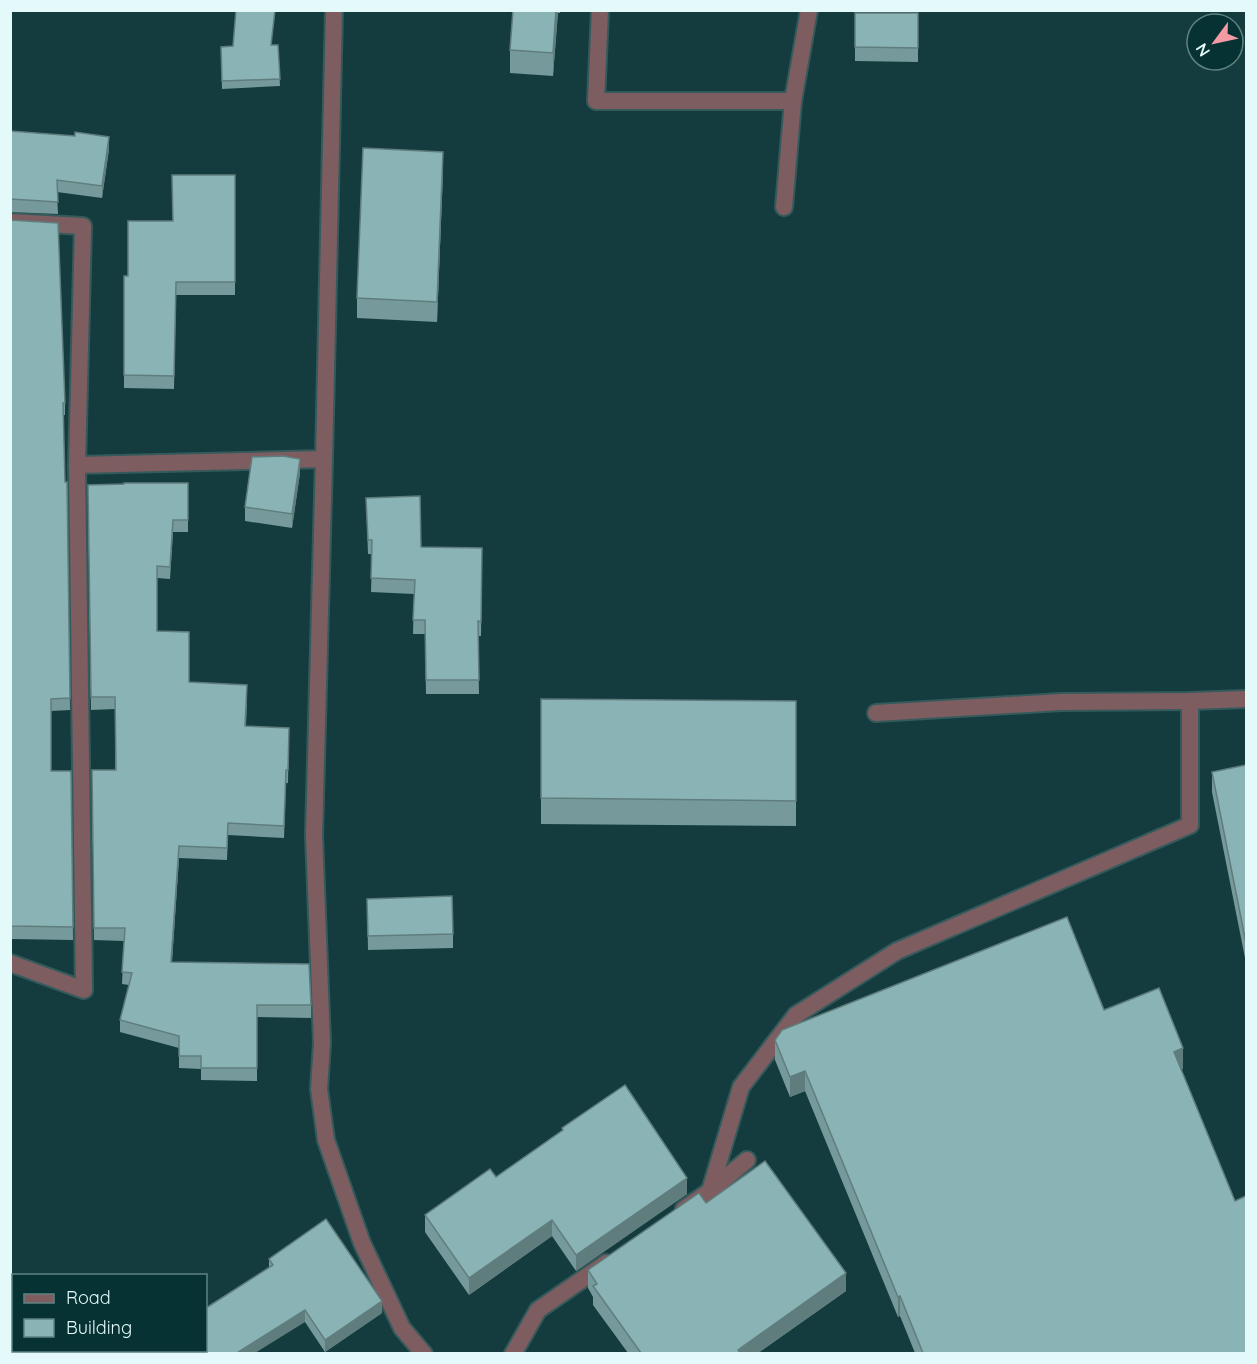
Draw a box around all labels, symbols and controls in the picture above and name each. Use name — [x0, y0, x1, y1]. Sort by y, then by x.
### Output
north arrow — [1185, 12, 1245, 72]
text: N — [1191, 40, 1214, 61]
legend — [12, 1274, 207, 1352]
text: Road — [66, 1286, 111, 1309]
text: Building — [66, 1316, 132, 1339]

